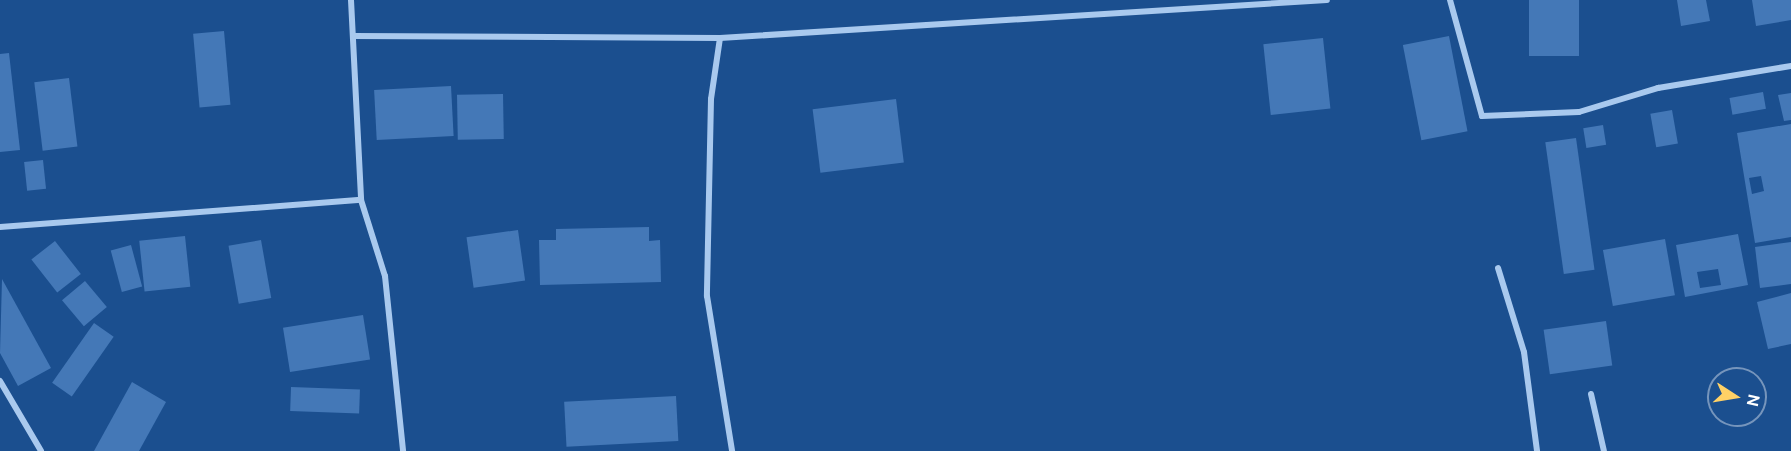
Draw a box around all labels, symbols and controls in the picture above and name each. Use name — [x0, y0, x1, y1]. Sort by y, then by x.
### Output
north arrow — [1707, 367, 1767, 427]
text: N — [1742, 393, 1765, 408]

